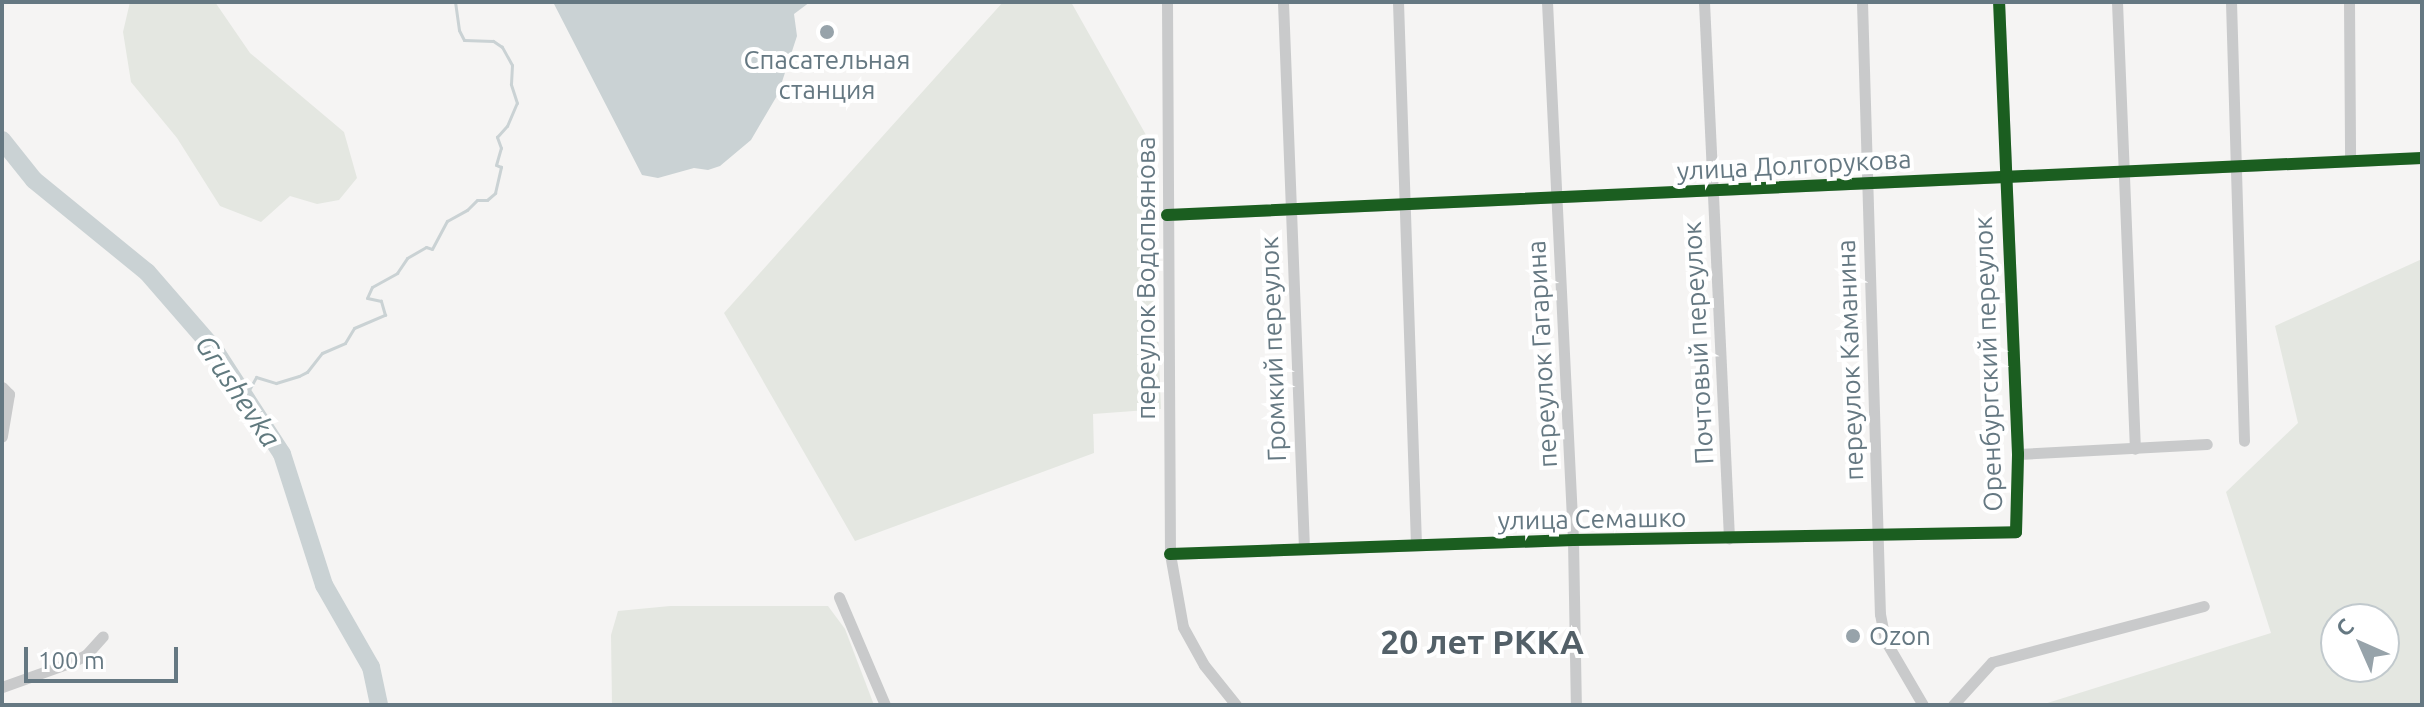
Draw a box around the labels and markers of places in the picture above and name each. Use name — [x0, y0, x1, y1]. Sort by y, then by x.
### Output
marker: Спасательная станция — [818, 23, 836, 41]
place label: Спасательная станция — [744, 44, 910, 106]
place label: Ozon — [1869, 620, 1931, 652]
marker: Ozon — [1844, 627, 1862, 645]

